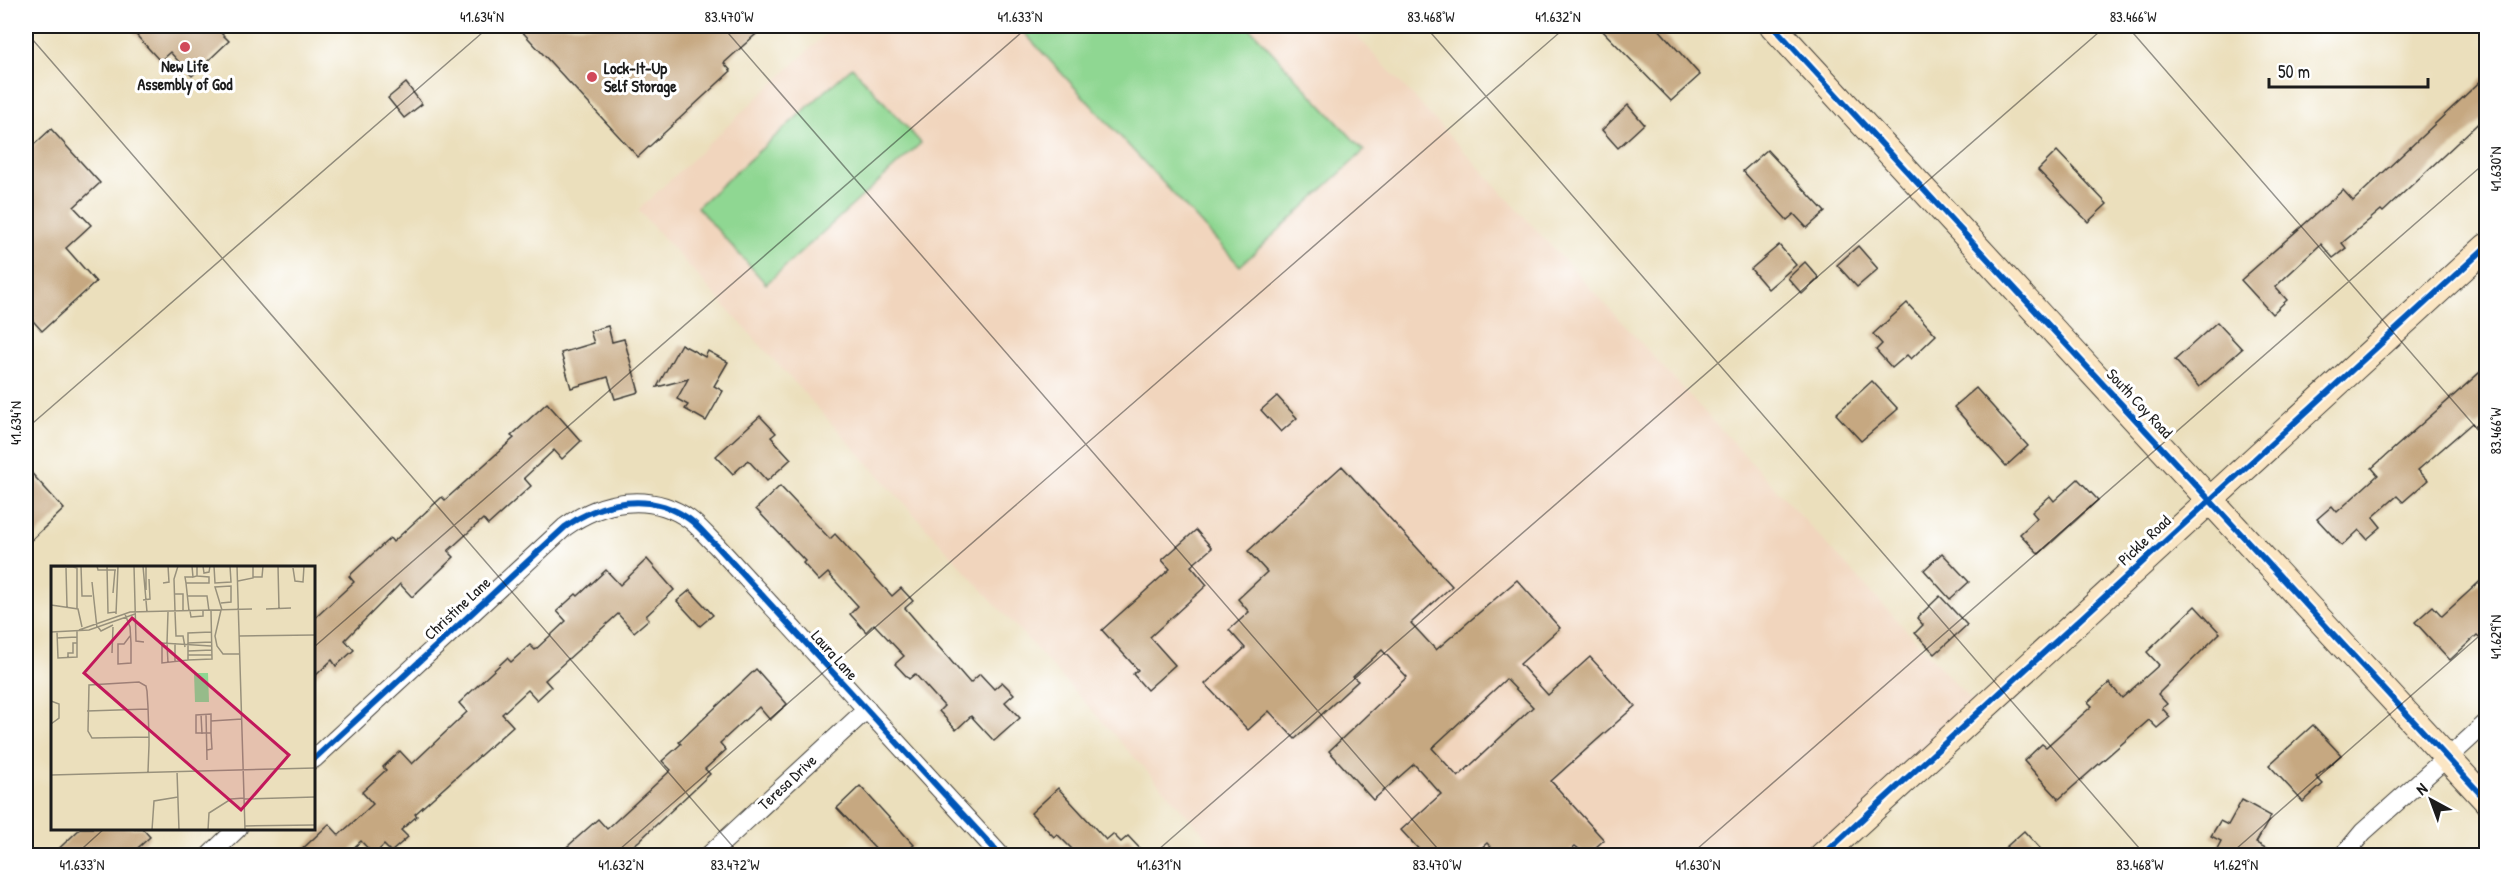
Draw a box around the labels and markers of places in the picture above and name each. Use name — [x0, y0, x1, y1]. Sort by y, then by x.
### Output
marker: New Life Assembly of God — [178, 40, 192, 54]
place label: New Life Assembly of God — [138, 55, 233, 96]
place label: Lock-It-Up Self Storage — [604, 57, 677, 98]
marker: Lock-It-Up Self Storage — [585, 70, 599, 84]

